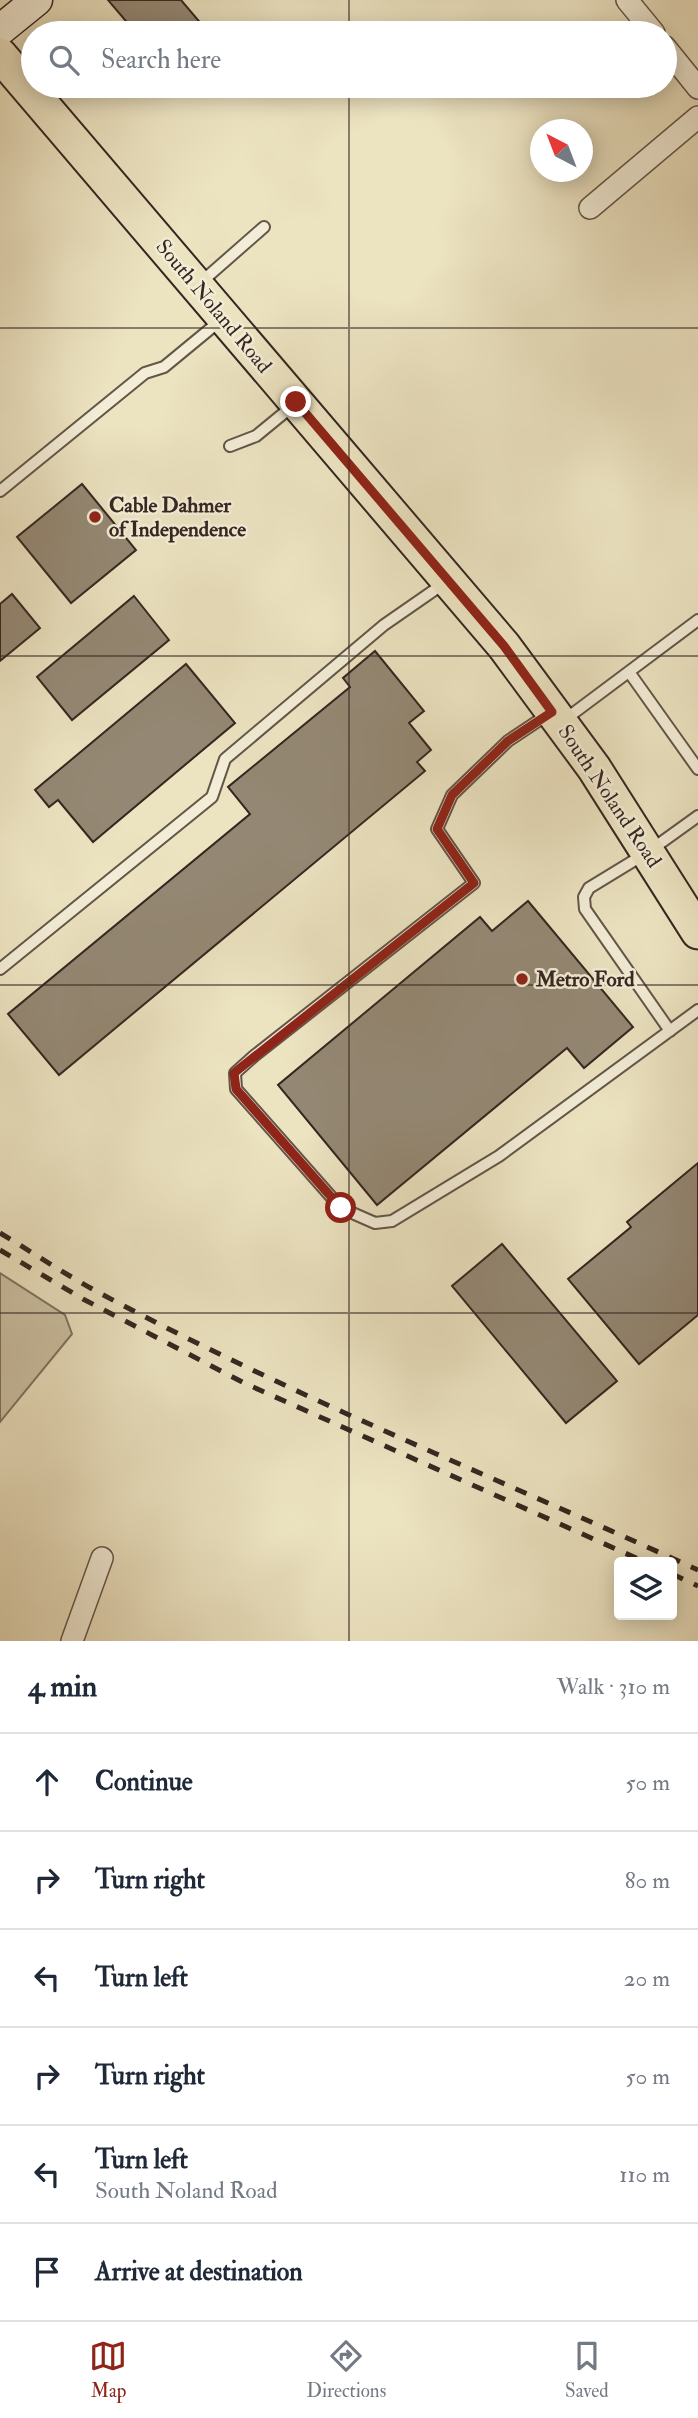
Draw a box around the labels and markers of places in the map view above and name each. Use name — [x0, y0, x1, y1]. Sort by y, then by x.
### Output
place label: Cable Dahmer of Independence — [109, 492, 246, 543]
marker: Cable Dahmer of Independence — [87, 509, 103, 525]
place label: Metro Ford — [535, 966, 635, 993]
marker: Metro Ford — [514, 971, 530, 987]

